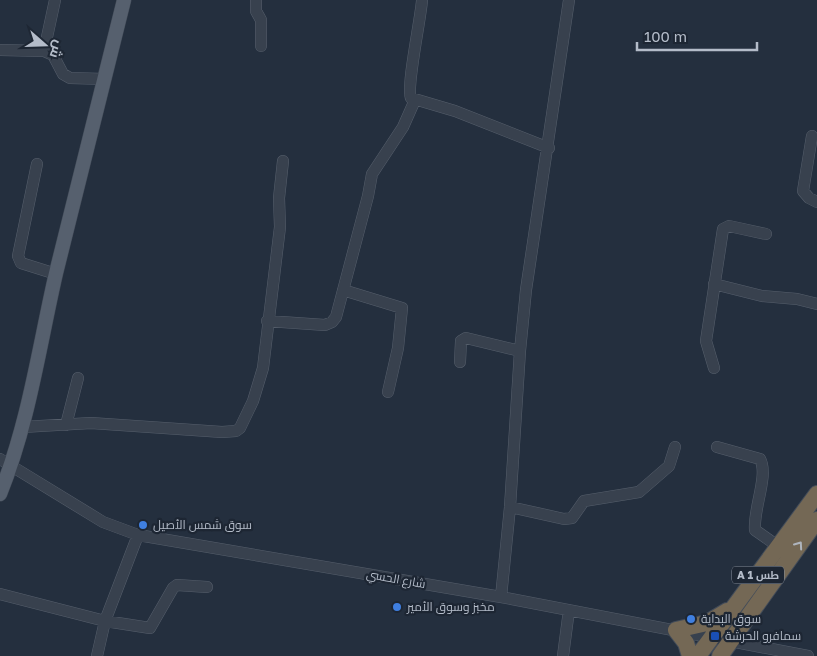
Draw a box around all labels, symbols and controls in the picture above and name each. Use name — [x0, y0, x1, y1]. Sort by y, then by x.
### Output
north arrow — [20, 20, 70, 70]
scale bar — [637, 20, 757, 52]
text: 100 m — [644, 27, 687, 45]
text: ش — [46, 38, 69, 61]
place label: سوق شمس الأصيل — [153, 517, 252, 532]
marker: سوق شمس الأصيل — [137, 519, 149, 531]
one-way arrow — [793, 541, 802, 551]
street label: شارع الحسي — [365, 566, 427, 594]
road number: A 1 طس — [732, 566, 784, 584]
place label: مخبز وسوق الأمير — [406, 599, 495, 614]
marker: مخبز وسوق الأمير — [391, 601, 403, 613]
place label: سوق البداية — [701, 611, 761, 626]
marker: سوق البداية — [685, 613, 697, 625]
place label: سمافرو الحرشة — [725, 628, 801, 643]
marker: سمافرو الحرشة — [709, 630, 721, 642]

